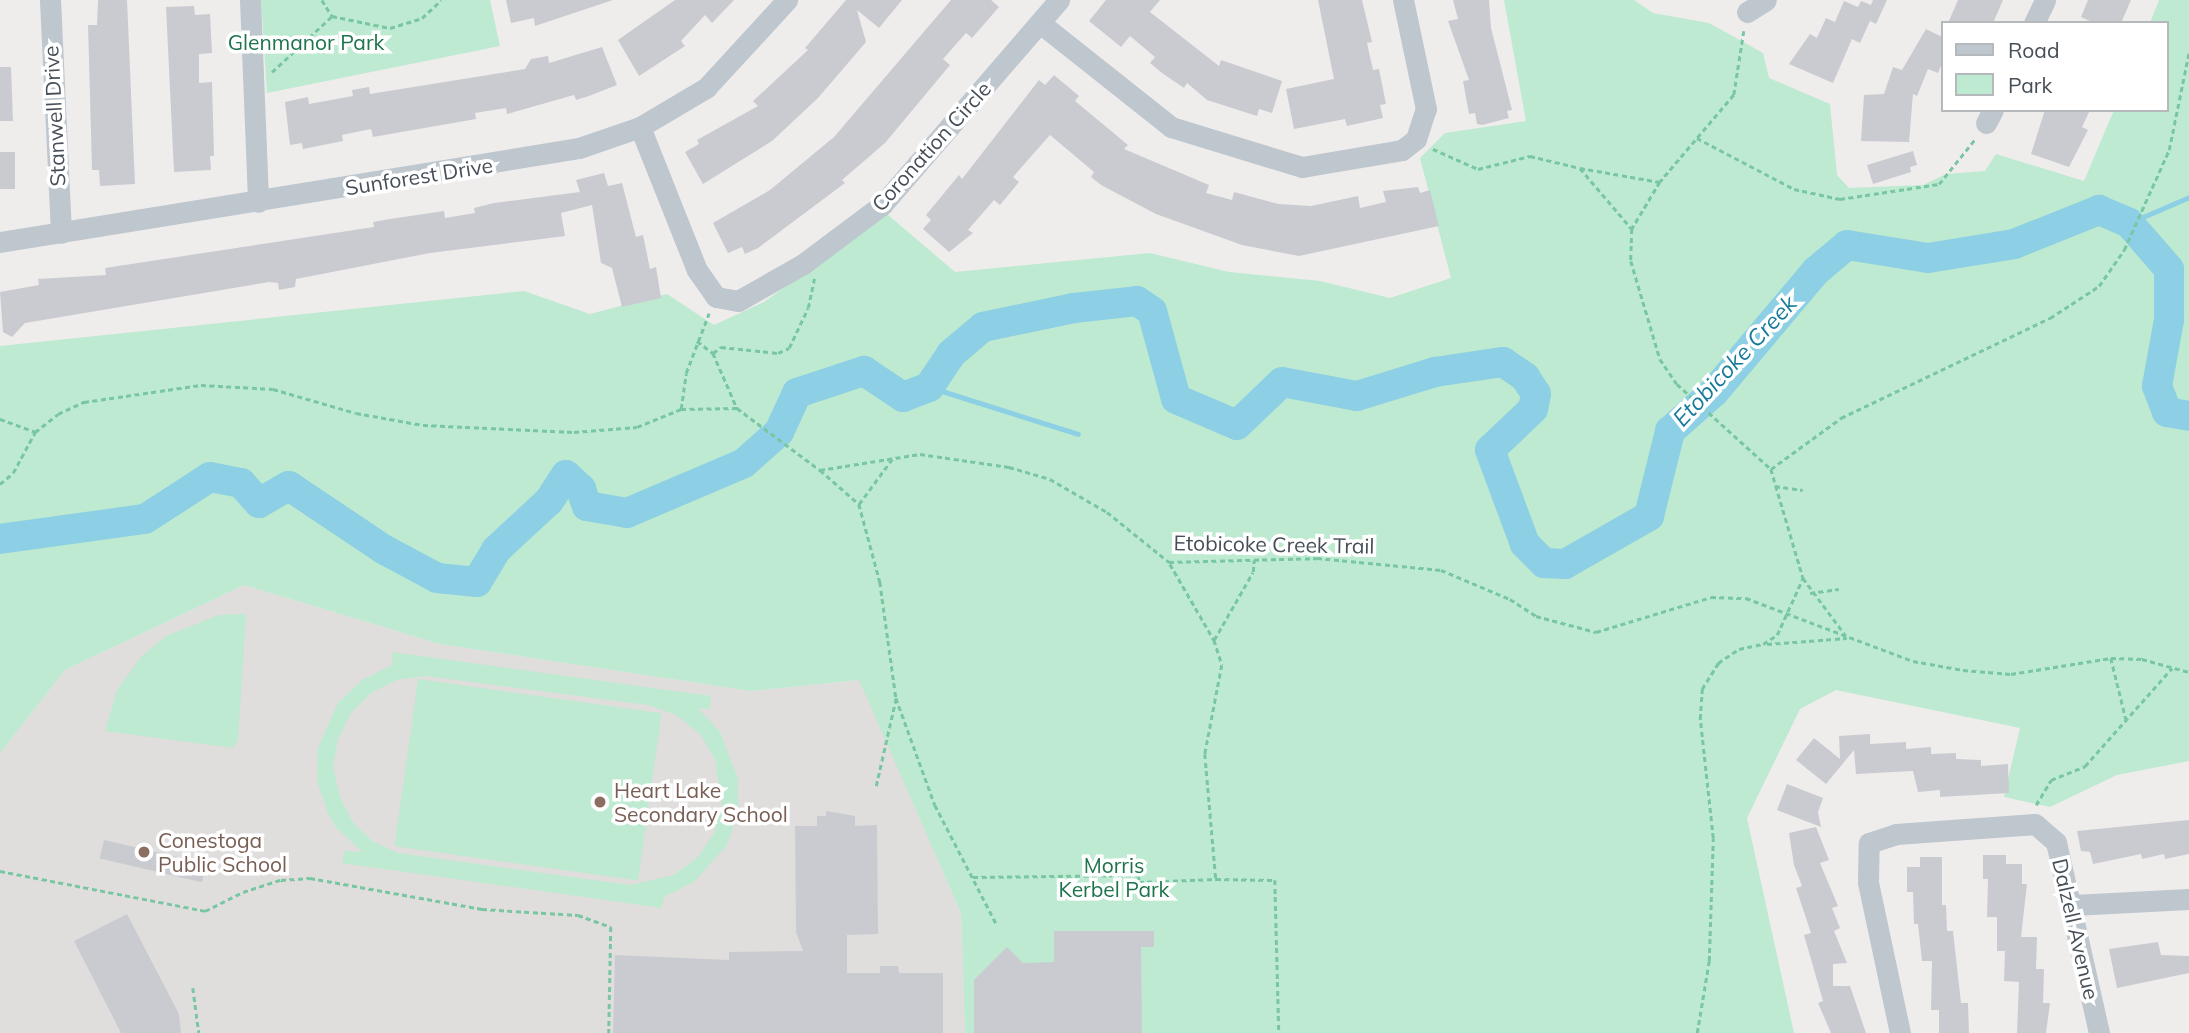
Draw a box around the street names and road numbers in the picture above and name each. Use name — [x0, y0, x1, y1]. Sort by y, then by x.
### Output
street label: Stanwell Drive — [38, 45, 70, 187]
street label: Coronation Circle — [866, 76, 996, 216]
street label: Sunforest Drive — [343, 152, 495, 200]
street label: Etobicoke Creek Trail — [1173, 530, 1375, 558]
street label: Dalzell Avenue — [2048, 856, 2104, 1002]

